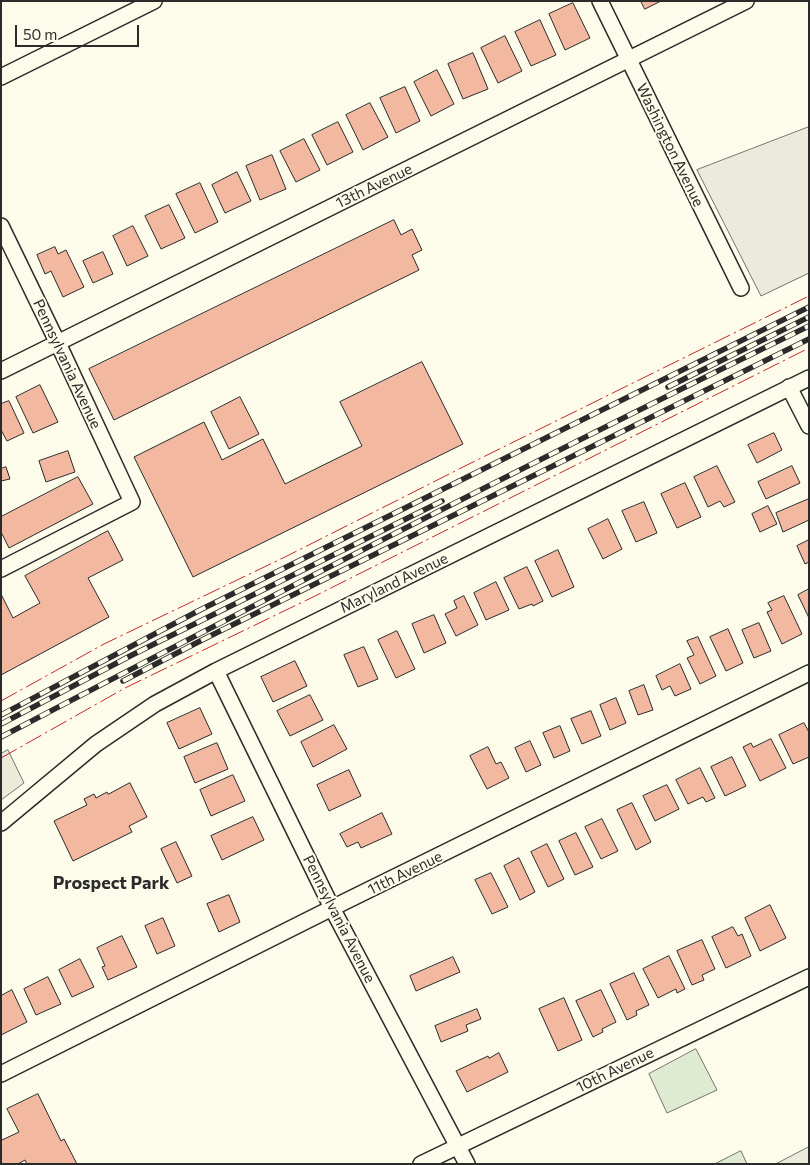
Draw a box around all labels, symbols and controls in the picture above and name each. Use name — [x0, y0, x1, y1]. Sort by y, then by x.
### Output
scale bar — [18, 15, 141, 47]
text: 50 m — [23, 25, 57, 43]
street label: Washington Avenue — [632, 80, 708, 210]
street label: 13th Avenue — [333, 160, 415, 212]
street label: Pennsylvania Avenue — [29, 296, 105, 432]
street label: Maryland Avenue — [337, 549, 451, 617]
street label: 11th Avenue — [365, 847, 445, 899]
street label: Pennsylvania Avenue — [299, 852, 379, 986]
district label: Prospect Park — [53, 872, 169, 894]
street label: 10th Avenue — [573, 1044, 657, 1096]

